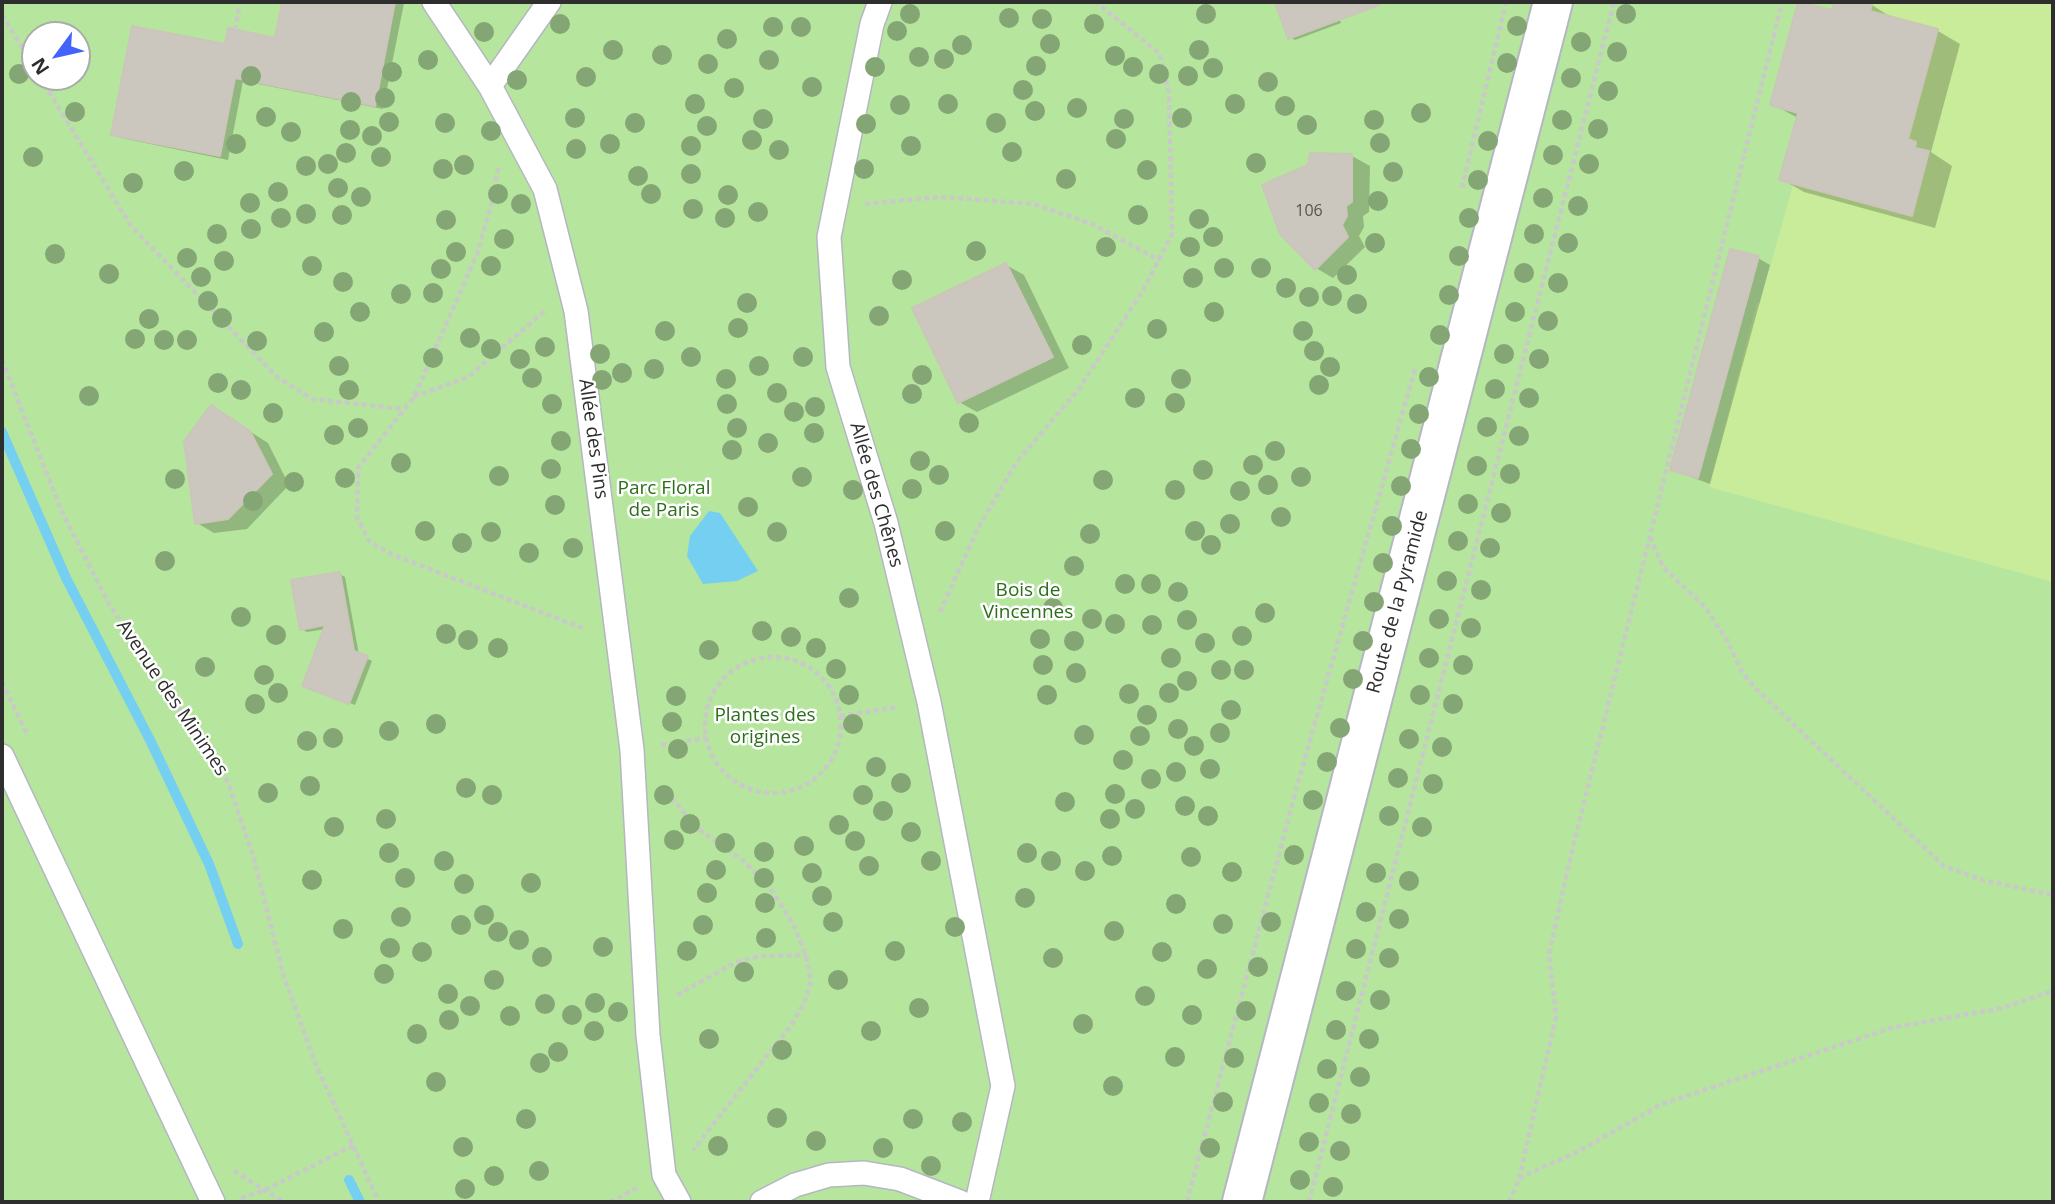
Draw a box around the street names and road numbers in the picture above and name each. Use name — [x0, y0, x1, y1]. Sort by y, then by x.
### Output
street label: Allée des Pins — [573, 377, 613, 501]
street label: Allée des Chênes — [844, 420, 908, 570]
street label: Route de la Pyramide — [1363, 508, 1433, 696]
street label: Avenue des Minimes — [111, 616, 233, 780]

